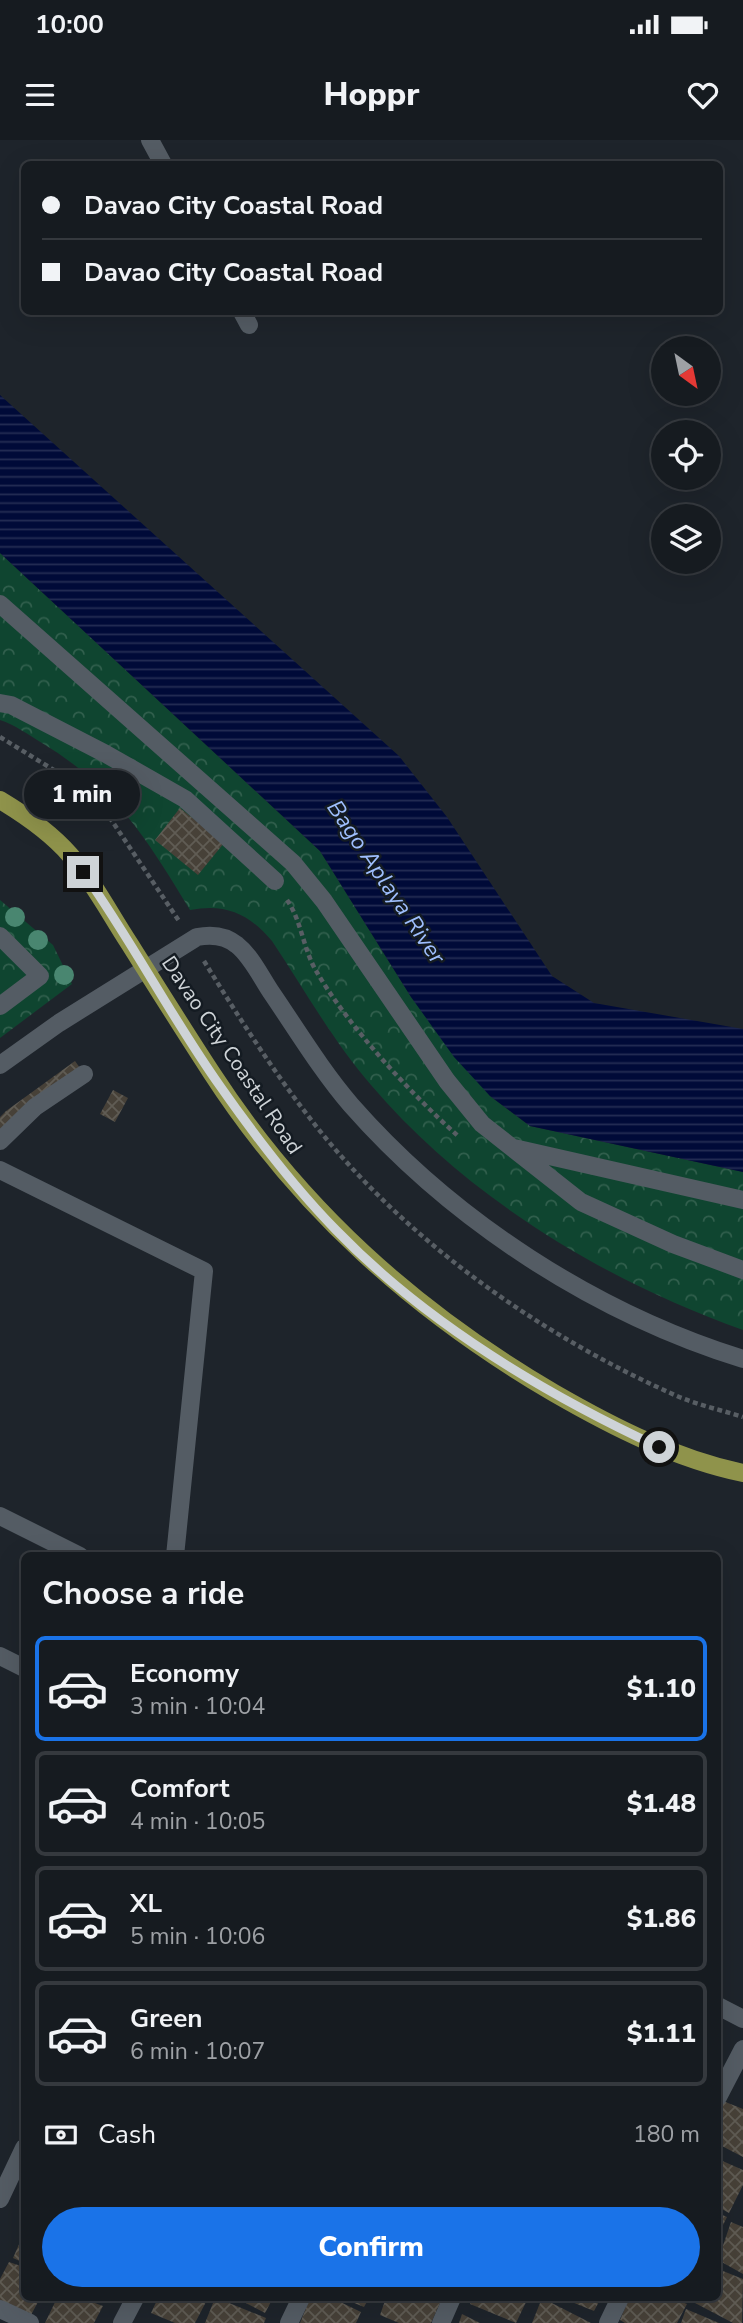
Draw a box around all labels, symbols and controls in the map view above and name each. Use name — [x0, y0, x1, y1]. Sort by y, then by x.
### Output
text: 10:00 — [35, 7, 104, 42]
text: Hoppr — [323, 73, 420, 116]
icon: menu — [21, 76, 59, 114]
icon: heart — [684, 76, 722, 114]
text: Davao City Coastal Road — [84, 188, 383, 223]
text: Davao City Coastal Road — [84, 255, 383, 290]
north arrow — [651, 336, 721, 406]
map controls — [651, 336, 721, 574]
button: locate — [651, 420, 721, 490]
button: layers — [651, 504, 721, 574]
callout: 1 min — [25, 770, 141, 820]
text: 1 min — [52, 779, 112, 810]
water label: Bago Aplaya River — [320, 794, 453, 971]
route end — [67, 856, 99, 888]
street label: Davao City Coastal Road — [155, 950, 309, 1160]
route start — [643, 1431, 675, 1463]
text: Choose a ride — [42, 1572, 244, 1615]
text: Economy — [130, 1656, 239, 1691]
icon: car — [46, 1657, 109, 1720]
text: $1.10 — [627, 1671, 696, 1706]
text: 3 min · 10:04 — [130, 1691, 265, 1722]
text: Comfort — [130, 1771, 230, 1806]
icon: car — [46, 1772, 109, 1835]
text: $1.48 — [627, 1786, 696, 1821]
text: 4 min · 10:05 — [130, 1806, 265, 1837]
text: XL — [130, 1886, 162, 1921]
icon: car — [46, 1887, 109, 1950]
text: $1.86 — [627, 1901, 696, 1936]
text: 5 min · 10:06 — [130, 1921, 265, 1952]
text: Green — [130, 2001, 203, 2036]
icon: car — [46, 2002, 109, 2065]
text: $1.11 — [627, 2016, 696, 2051]
text: 6 min · 10:07 — [130, 2036, 265, 2067]
icon: cash — [42, 2116, 80, 2154]
text: Cash — [98, 2117, 156, 2152]
text: 180 m — [633, 2119, 700, 2150]
button: Confirm — [42, 2207, 700, 2287]

